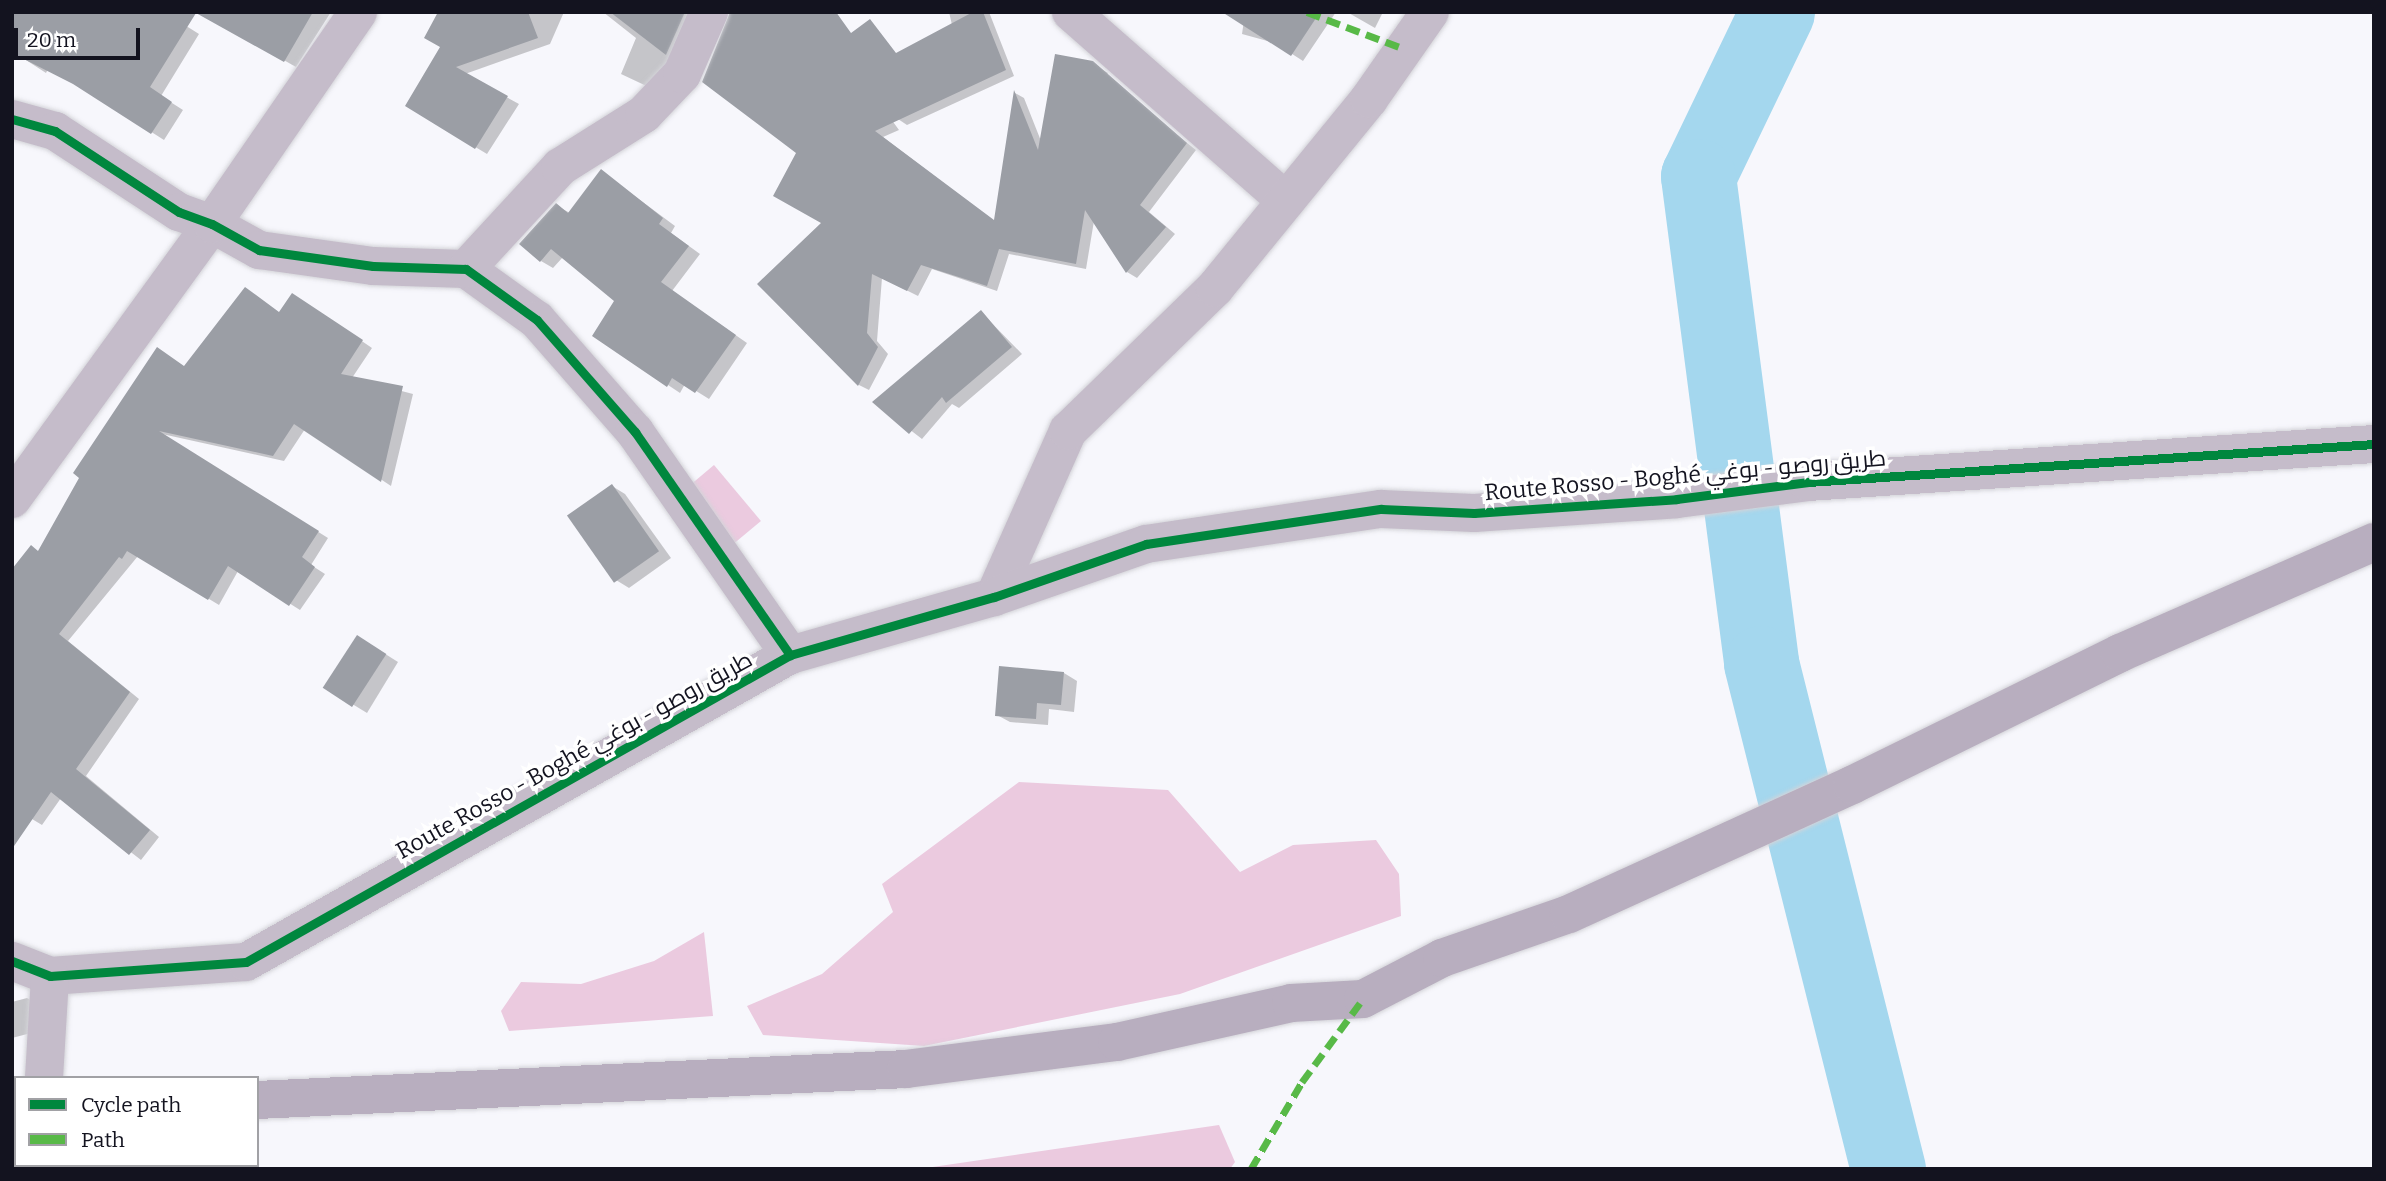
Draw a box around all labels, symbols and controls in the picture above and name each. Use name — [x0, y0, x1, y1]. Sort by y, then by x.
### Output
scale bar — [18, 14, 144, 58]
text: 20 m — [27, 27, 76, 53]
street label: Route Rosso - Boghé طريق روصو - بوغي — [1483, 444, 1887, 506]
street label: Route Rosso - Boghé طريق روصو - بوغي — [391, 645, 757, 865]
legend — [14, 1076, 259, 1167]
text: Cycle path — [81, 1092, 181, 1118]
text: Path — [81, 1127, 125, 1153]

